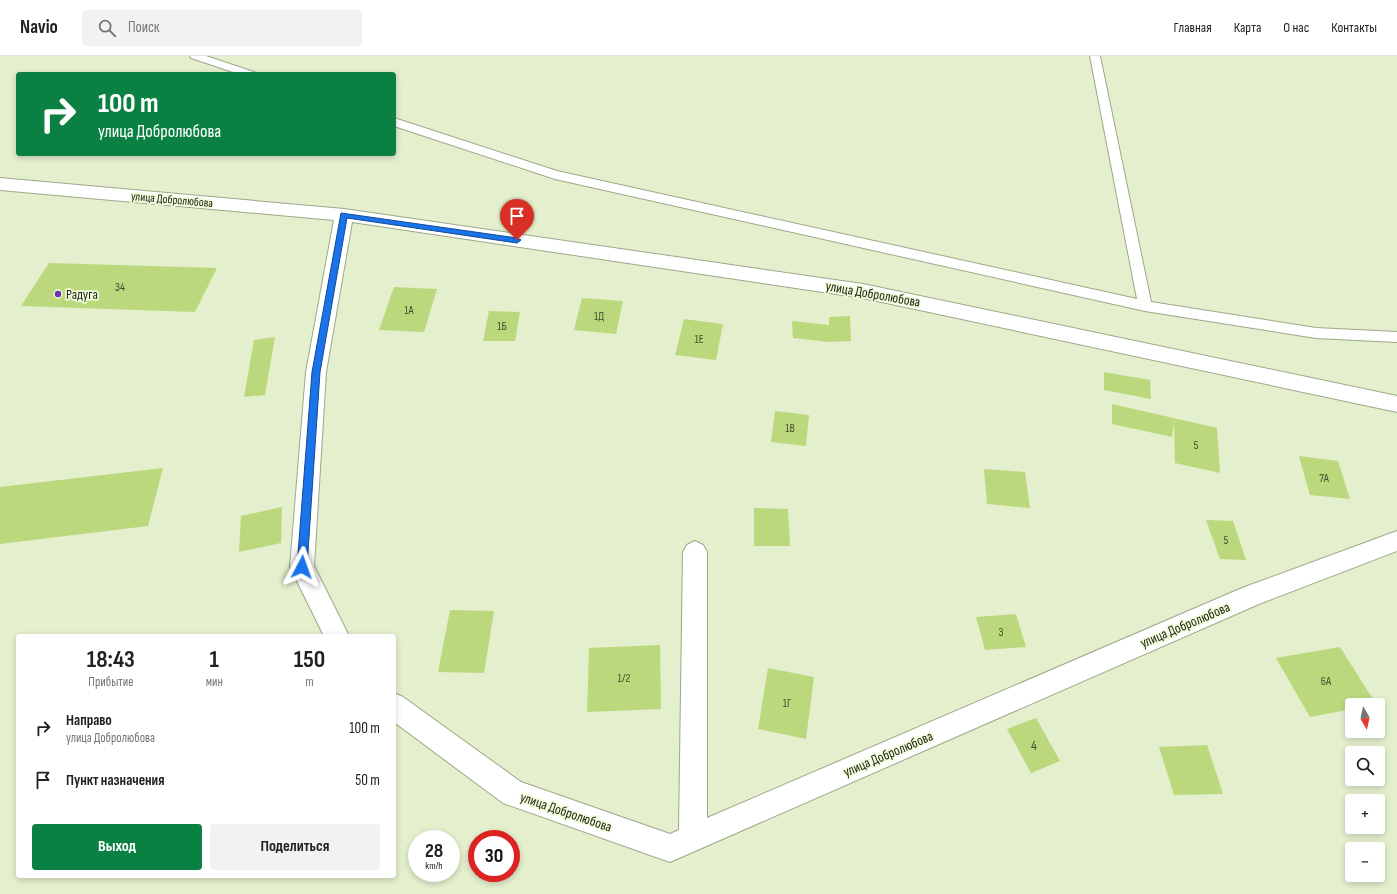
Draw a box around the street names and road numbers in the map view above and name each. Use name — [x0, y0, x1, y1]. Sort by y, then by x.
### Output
street label: улица Добролюбова — [130, 189, 214, 211]
street label: улица Добролюбова — [824, 277, 922, 311]
street label: улица Добролюбова — [1138, 598, 1232, 652]
street label: улица Добролюбова — [841, 727, 935, 781]
street label: улица Добролюбова — [518, 788, 614, 836]

